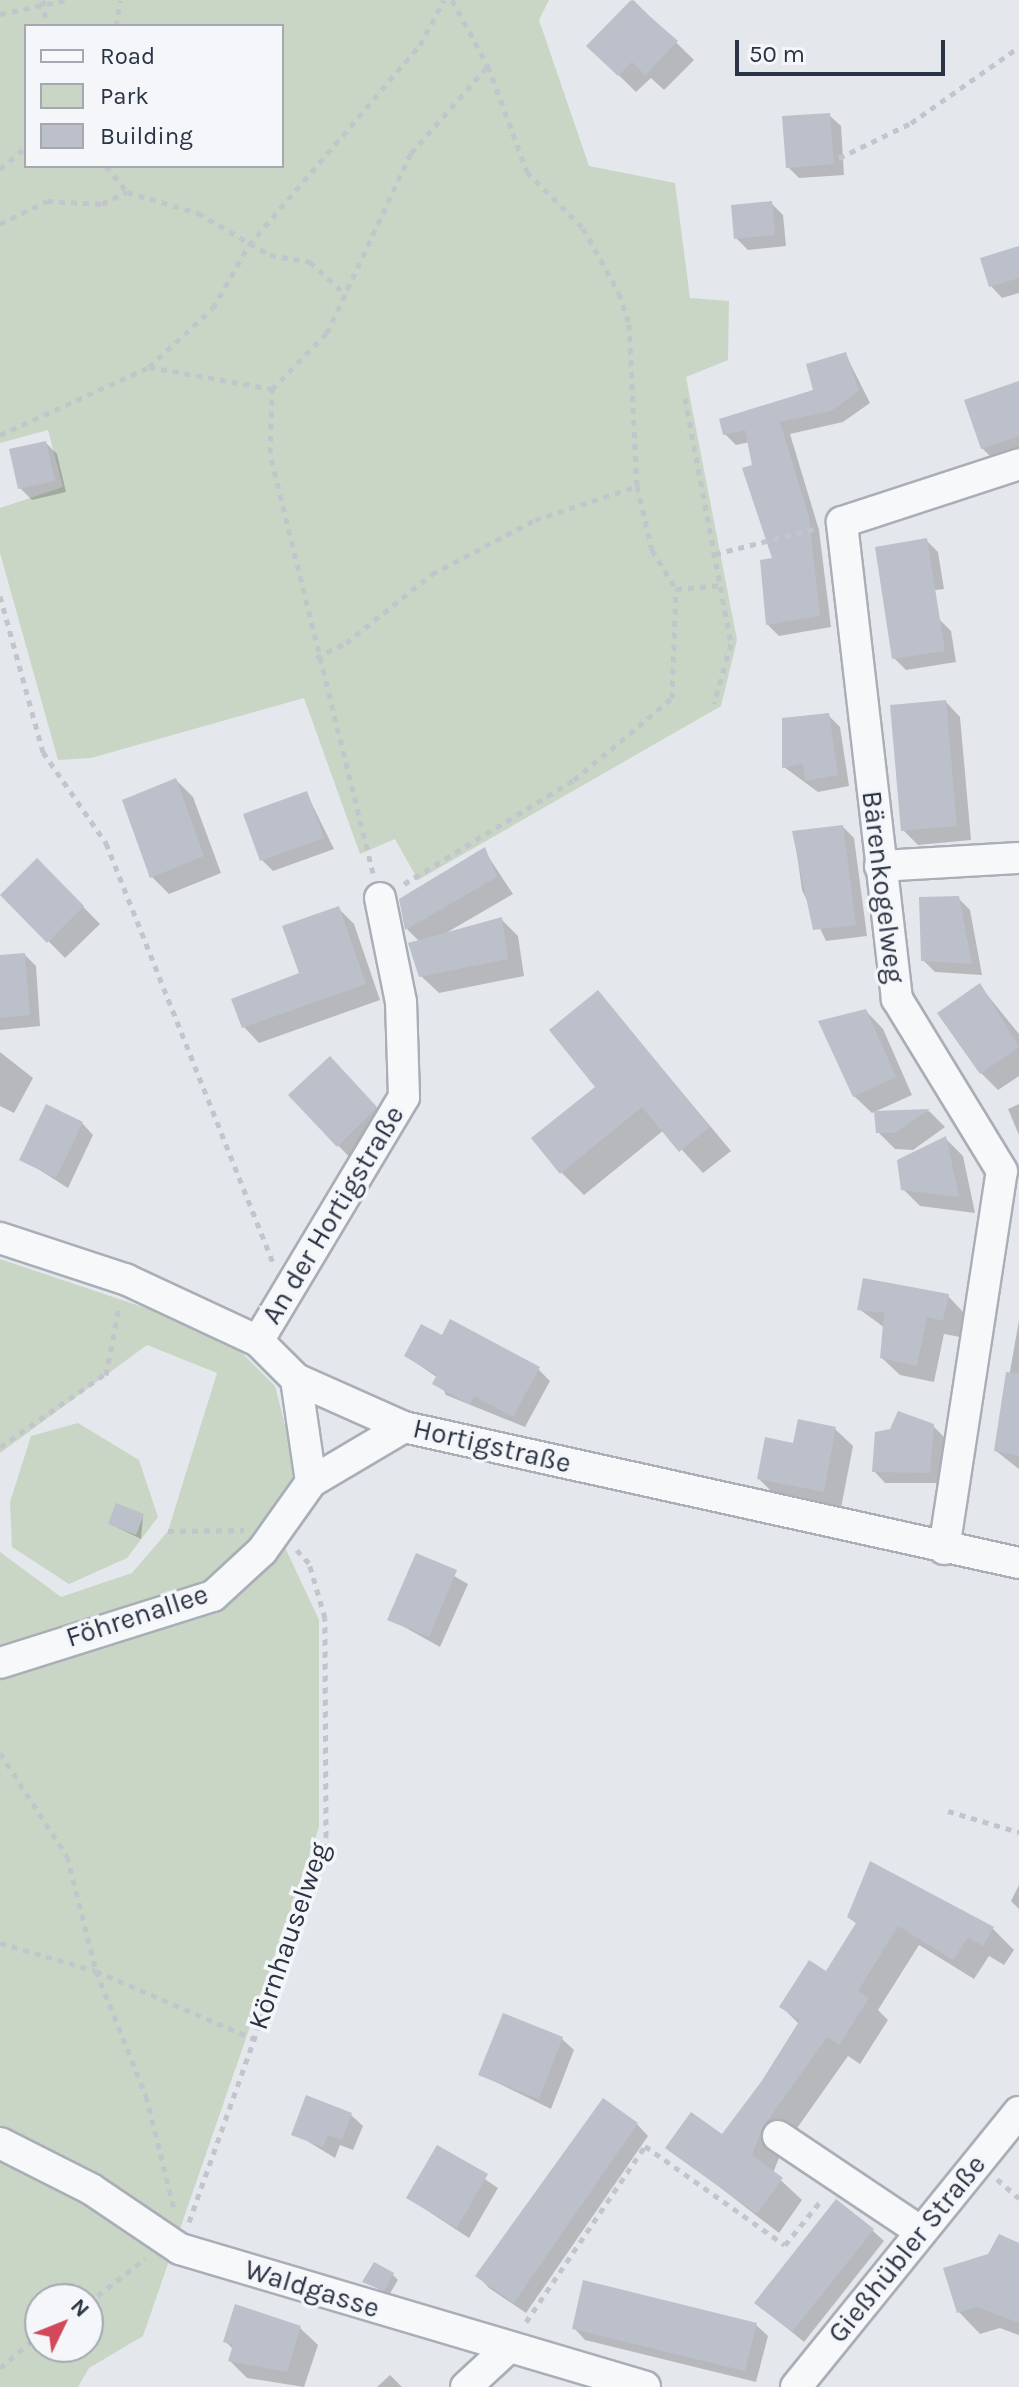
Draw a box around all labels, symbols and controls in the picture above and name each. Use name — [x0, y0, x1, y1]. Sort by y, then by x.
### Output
legend — [24, 24, 284, 168]
scale bar — [739, 24, 949, 74]
text: 50 m — [749, 40, 805, 68]
text: Road — [100, 42, 155, 70]
text: Park — [100, 82, 149, 110]
text: Building — [100, 122, 193, 150]
street label: Bärenkogelweg — [855, 789, 911, 985]
street label: An der Hortigstraße — [255, 1100, 411, 1330]
street label: Hortigstraße — [410, 1412, 574, 1480]
street label: Föhrenallee — [62, 1577, 212, 1655]
street label: Körnhauselweg — [241, 1838, 337, 2034]
street label: Gießhübler Straße — [821, 2148, 993, 2350]
street label: Waldgasse — [241, 2253, 383, 2325]
north arrow — [24, 2283, 104, 2363]
text: N — [65, 2293, 95, 2323]

